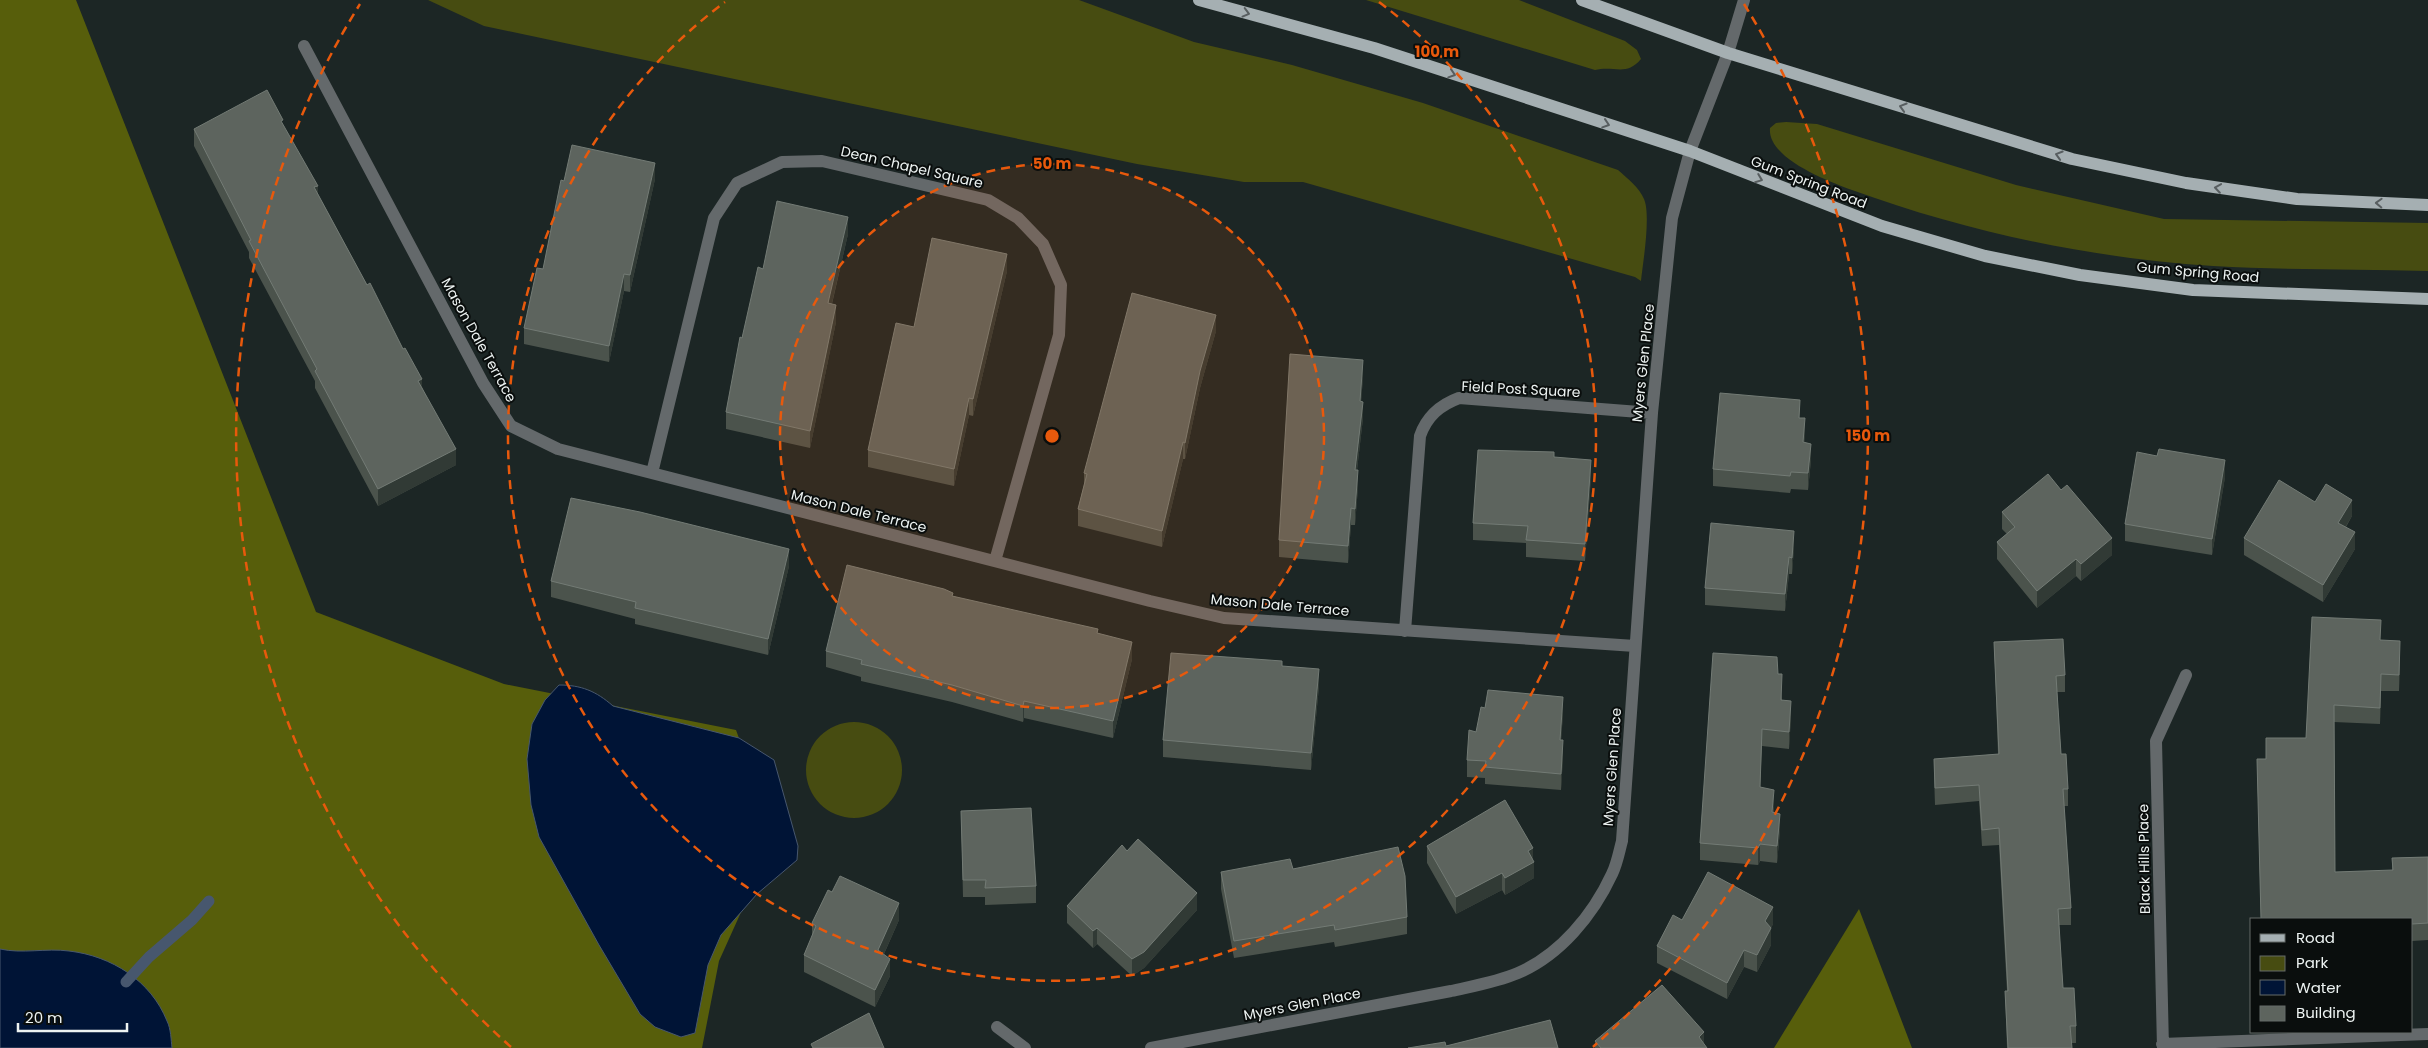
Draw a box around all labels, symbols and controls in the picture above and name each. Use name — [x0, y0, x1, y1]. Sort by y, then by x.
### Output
one-way arrow — [1241, 7, 1250, 18]
text: 100 m — [1415, 41, 1459, 62]
one-way arrow — [1447, 68, 1455, 78]
one-way arrow — [1900, 103, 1908, 113]
one-way arrow — [1602, 118, 1610, 128]
street label: Dean Chapel Square — [839, 141, 985, 193]
one-way arrow — [2055, 150, 2063, 160]
street label: Gum Spring Road — [1748, 151, 1870, 213]
text: 50 m — [1033, 153, 1071, 174]
one-way arrow — [1754, 173, 1763, 183]
one-way arrow — [2213, 183, 2221, 194]
one-way arrow — [2375, 197, 2383, 208]
street label: Gum Spring Road — [2136, 257, 2260, 287]
street label: Mason Dale Terrace — [437, 274, 522, 406]
street label: Myers Glen Place — [1627, 303, 1659, 423]
street label: Field Post Square — [1461, 376, 1581, 402]
text: 150 m — [1846, 425, 1890, 446]
centre of rings — [1043, 427, 1061, 445]
street label: Mason Dale Terrace — [789, 484, 929, 538]
street label: Mason Dale Terrace — [1210, 589, 1350, 621]
street label: Myers Glen Place — [1598, 707, 1626, 827]
street label: Black Hills Place — [2133, 803, 2155, 914]
legend — [2250, 918, 2413, 1033]
text: Road — [2296, 927, 2335, 948]
text: Park — [2296, 952, 2328, 973]
text: Water — [2296, 977, 2342, 998]
street label: Myers Glen Place — [1242, 983, 1363, 1025]
scale bar — [18, 1000, 126, 1032]
text: Building — [2296, 1002, 2356, 1023]
text: 20 m — [25, 1007, 63, 1028]

